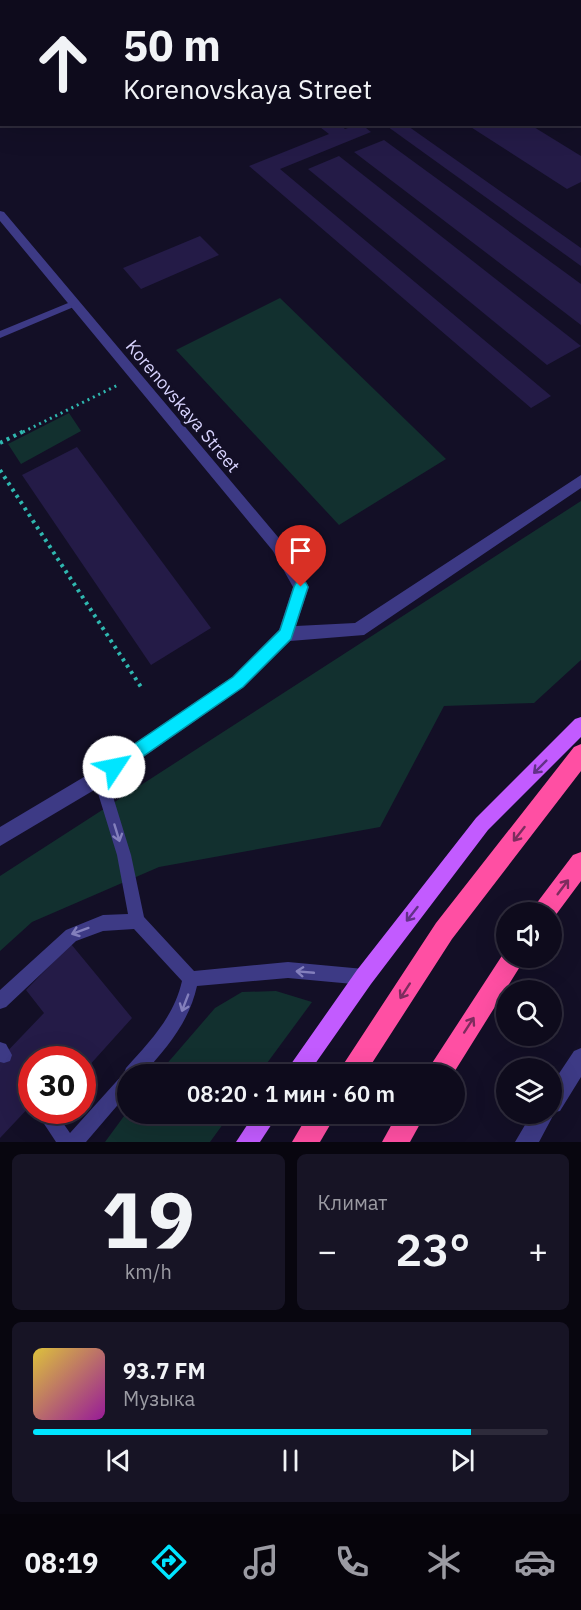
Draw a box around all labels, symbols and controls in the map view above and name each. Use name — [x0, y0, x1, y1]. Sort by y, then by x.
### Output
text: 50 m — [123, 18, 221, 73]
icon: ahead — [24, 24, 102, 102]
text: Korenovskaya Street — [123, 71, 372, 106]
street label: Korenovskaya Street — [121, 335, 245, 477]
pin — [275, 525, 326, 587]
icon: arrive — [284, 534, 317, 567]
position arrow — [82, 735, 146, 799]
one-way arrow — [532, 759, 547, 774]
one-way arrow — [112, 823, 123, 842]
one-way arrow — [513, 826, 526, 842]
one-way arrow — [556, 880, 569, 896]
map controls — [496, 902, 562, 1124]
button: sound — [496, 902, 562, 968]
one-way arrow — [406, 906, 419, 922]
one-way arrow — [71, 927, 90, 938]
one-way arrow — [296, 966, 316, 977]
button: search — [496, 980, 562, 1046]
one-way arrow — [398, 983, 411, 1000]
one-way arrow — [179, 993, 190, 1011]
one-way arrow — [464, 1017, 476, 1034]
speed limit sign: 30 — [18, 1046, 96, 1124]
button: layers — [496, 1058, 562, 1124]
text: 08:20 · 1 мин · 60 m — [187, 1079, 395, 1108]
text: 19 — [101, 1168, 195, 1269]
text: Климат — [318, 1189, 388, 1216]
text: 23° — [395, 1220, 470, 1278]
text: − — [318, 1229, 337, 1272]
text: + — [528, 1229, 548, 1272]
text: km/h — [125, 1258, 172, 1285]
text: 93.7 FM — [123, 1356, 206, 1385]
text: Музыка — [123, 1385, 195, 1412]
icon: previous — [102, 1444, 135, 1477]
icon: pause — [274, 1444, 307, 1477]
icon: next — [446, 1444, 479, 1477]
icon: directions — [148, 1541, 190, 1583]
icon: music — [240, 1541, 282, 1583]
icon: phone — [331, 1541, 373, 1583]
icon: climate — [423, 1541, 465, 1583]
icon: car — [514, 1541, 556, 1583]
text: 08:19 — [25, 1545, 98, 1580]

